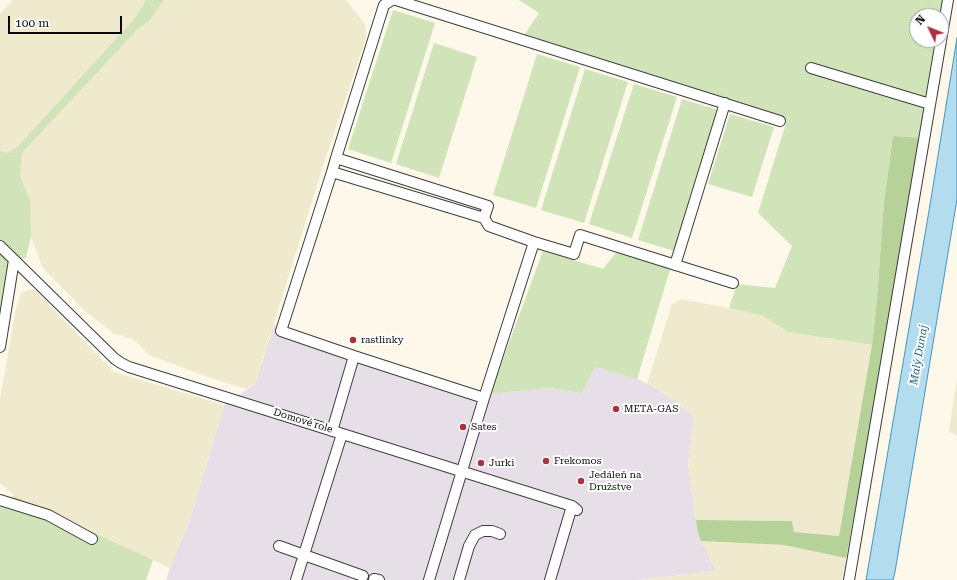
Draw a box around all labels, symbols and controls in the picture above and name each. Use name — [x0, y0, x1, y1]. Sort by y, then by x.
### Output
scale bar — [10, 8, 124, 34]
north arrow — [909, 8, 949, 48]
text: N — [913, 13, 928, 28]
text: 100 m — [15, 16, 49, 30]
water label: Malý Dunaj — [907, 324, 931, 386]
place label: rastlinky — [361, 334, 404, 346]
marker: rastlinky — [348, 335, 358, 345]
place label: META-GAS — [624, 403, 678, 415]
marker: META-GAS — [611, 404, 621, 414]
street label: Domové role — [272, 406, 334, 436]
place label: Sates — [471, 421, 496, 433]
marker: Sates — [458, 422, 468, 432]
place label: Frekomos — [554, 455, 601, 467]
marker: Frekomos — [541, 456, 551, 466]
place label: Jurki — [489, 457, 514, 469]
marker: Jurki — [476, 458, 486, 468]
place label: Jedáleň na Družstve — [589, 469, 641, 492]
marker: Jedáleň na Družstve — [576, 476, 586, 486]

